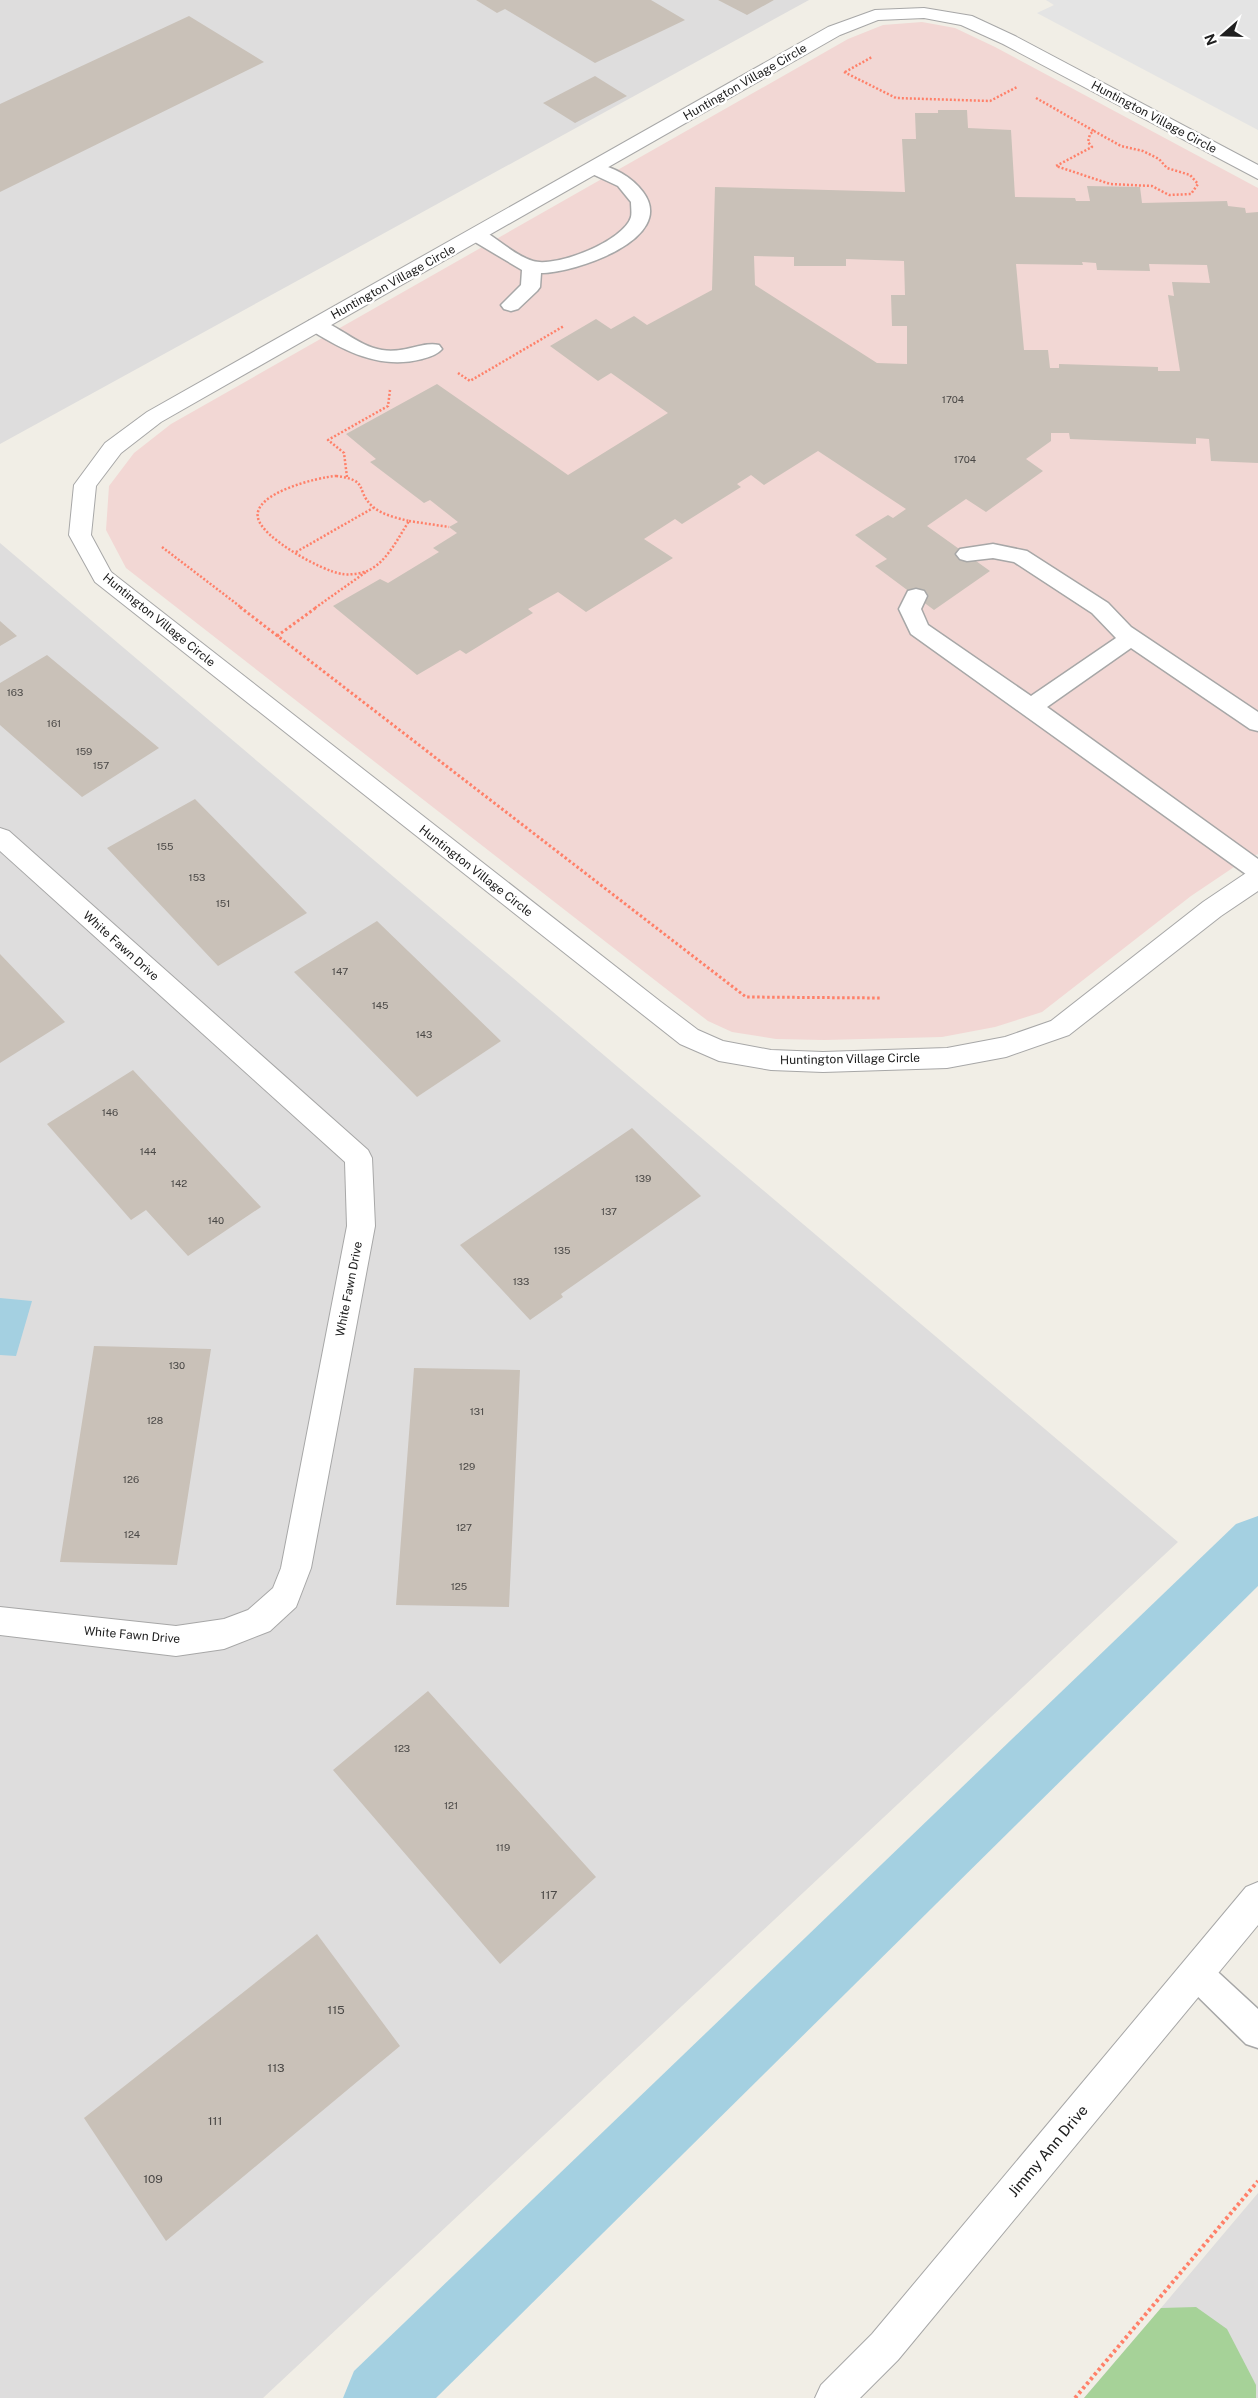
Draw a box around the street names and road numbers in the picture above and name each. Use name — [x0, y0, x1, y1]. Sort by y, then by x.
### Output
street label: Huntington Village Circle — [681, 41, 809, 123]
street label: Huntington Village Circle — [1089, 78, 1219, 156]
street label: Huntington Village Circle — [328, 242, 458, 322]
street label: Huntington Village Circle — [100, 570, 218, 670]
street label: Huntington Village Circle — [416, 822, 536, 920]
street label: White Fawn Drive — [80, 908, 162, 984]
street label: Huntington Village Circle — [780, 1051, 920, 1067]
street label: White Fawn Drive — [333, 1240, 365, 1338]
street label: White Fawn Drive — [83, 1624, 181, 1646]
street label: Jimmy Ann Drive — [1004, 2101, 1091, 2200]

